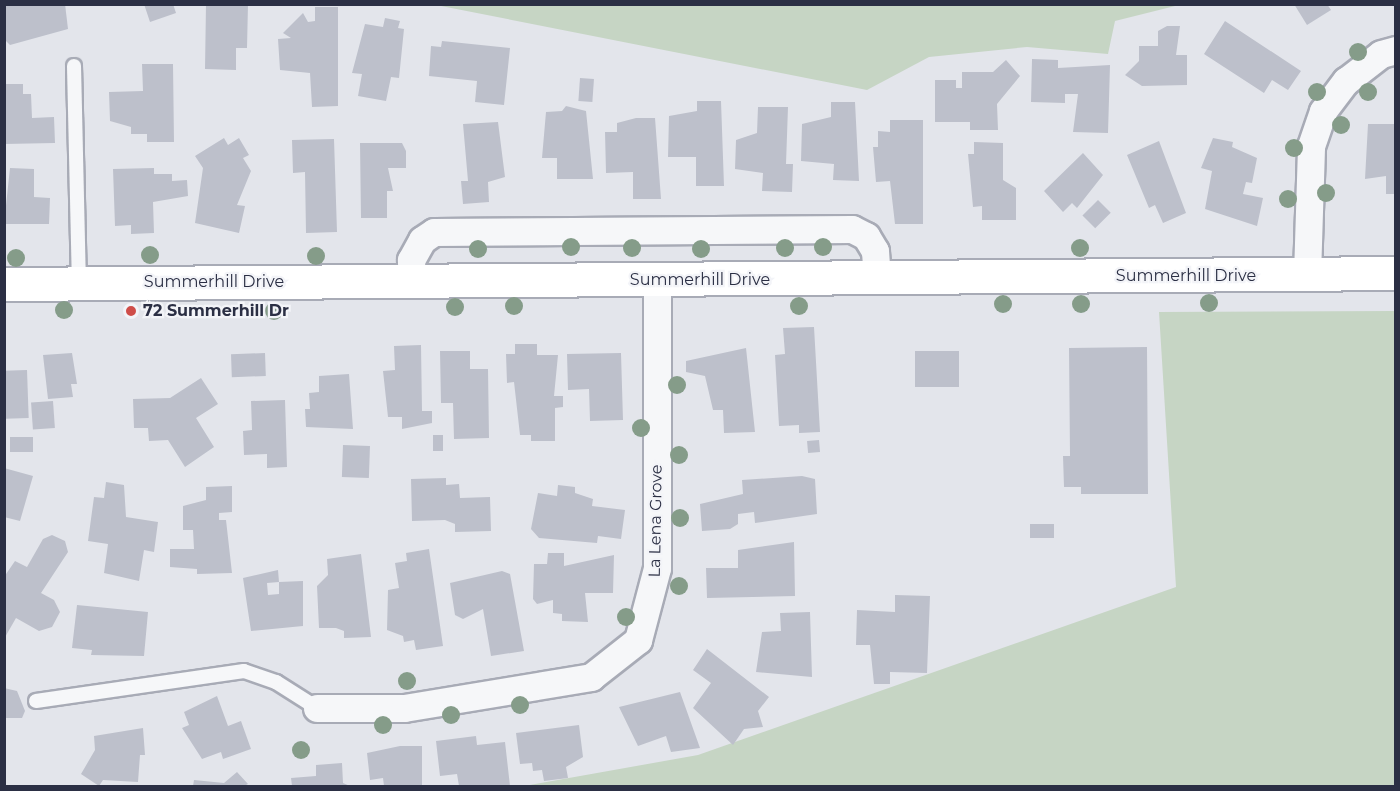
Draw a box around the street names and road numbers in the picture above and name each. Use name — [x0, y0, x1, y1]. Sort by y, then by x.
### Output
street label: Summerhill Drive — [1116, 266, 1256, 286]
street label: Summerhill Drive — [630, 270, 770, 290]
street label: Summerhill Drive — [144, 272, 284, 292]
street label: La Lena Grove — [645, 464, 667, 578]

